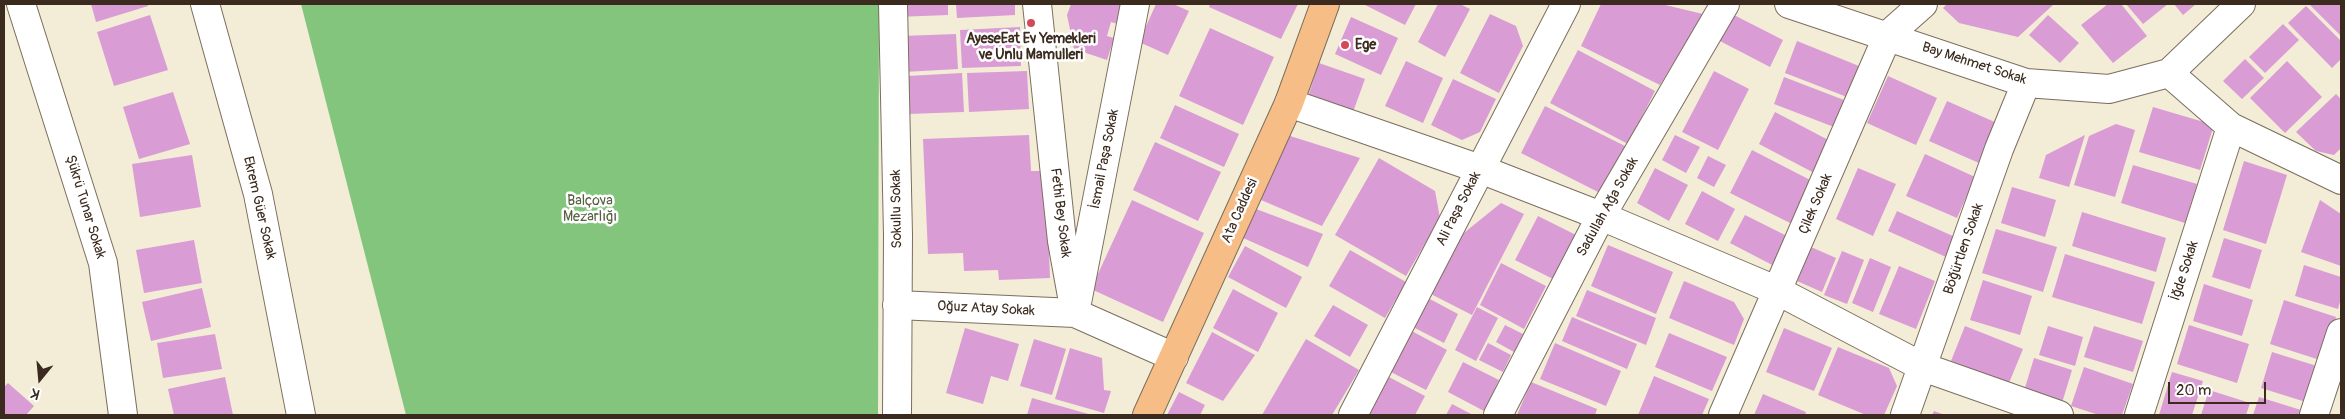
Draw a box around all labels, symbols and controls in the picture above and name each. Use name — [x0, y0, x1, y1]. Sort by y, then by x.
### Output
marker: AyeseEat Ev Yemekleri ve Unlu Mamulleri — [1025, 17, 1037, 29]
place label: AyeseEat Ev Yemekleri ve Unlu Mamulleri — [966, 31, 1096, 64]
place label: Ege — [1355, 37, 1376, 53]
marker: Ege — [1339, 39, 1351, 51]
street label: Bay Mehmet Sokak — [1920, 39, 2028, 89]
street label: İsmail Paşa Sokak — [1087, 108, 1123, 210]
street label: Şükrü Tunar Sokak — [61, 153, 109, 261]
street label: Sadullah Ağa Sokak — [1574, 154, 1642, 260]
street label: Ekrem Güer Sokak — [239, 155, 279, 261]
street label: Fethi Bey Sokak — [1046, 167, 1074, 259]
street label: Sokullu Sokak — [888, 169, 906, 249]
street label: Ali Paşa Sokak — [1433, 169, 1485, 249]
street label: Çilek Sokak — [1796, 171, 1836, 237]
street label: Ata Caddesi — [1218, 176, 1262, 246]
park label: Balçova Mezarlığı — [563, 193, 617, 226]
street label: Böğürtlen Sokak — [1940, 201, 1988, 297]
street label: İğde Sokak — [2167, 239, 2203, 303]
street label: Oğuz Atay Sokak — [937, 298, 1035, 320]
north arrow — [15, 354, 65, 404]
scale bar — [2170, 372, 2268, 404]
text: 20 m — [2176, 381, 2211, 400]
text: K — [29, 384, 42, 403]

